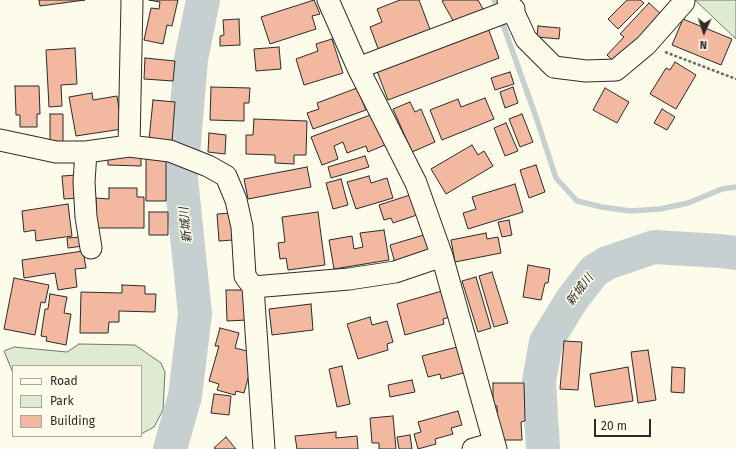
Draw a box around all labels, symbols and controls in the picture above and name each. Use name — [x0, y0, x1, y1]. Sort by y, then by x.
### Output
north arrow — [684, 12, 724, 52]
text: N — [699, 38, 707, 51]
water label: 新城川 — [177, 206, 195, 244]
water label: 新城川 — [563, 271, 597, 309]
legend — [12, 365, 142, 437]
text: Road — [50, 374, 78, 388]
text: Park — [50, 394, 74, 408]
scale bar — [596, 411, 653, 437]
text: Building — [50, 414, 95, 428]
text: 20 m — [601, 419, 627, 433]

